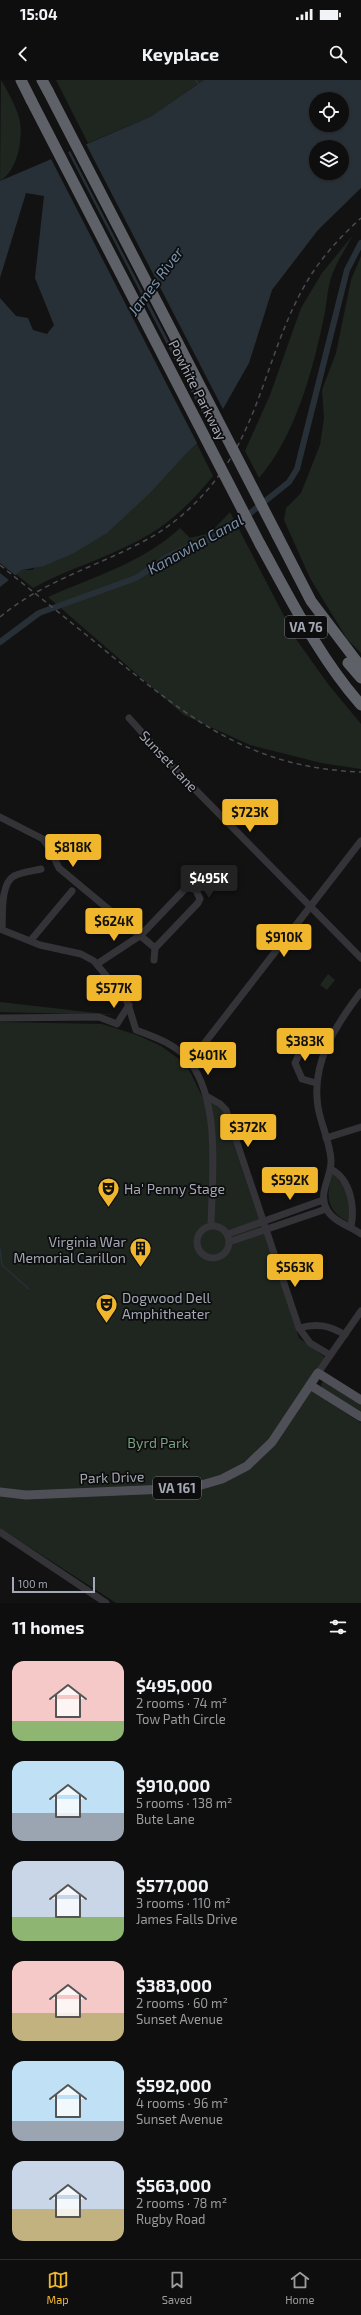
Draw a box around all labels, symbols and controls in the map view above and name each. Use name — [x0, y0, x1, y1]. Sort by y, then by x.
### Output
text: 15:04 — [20, 5, 58, 23]
icon: back — [12, 43, 34, 65]
text: Keyplace — [142, 43, 219, 65]
icon: search — [327, 43, 349, 65]
map controls — [309, 92, 349, 180]
button: locate — [309, 92, 349, 132]
button: layers — [309, 140, 349, 180]
water label: James River — [123, 243, 187, 319]
street label: Powhite Parkway — [165, 337, 231, 444]
water label: Kanawha Canal — [144, 510, 246, 578]
road number: VA 76 — [285, 616, 327, 638]
street label: Sunset Lane — [136, 727, 202, 795]
pin: $723K — [222, 799, 278, 833]
text: $723K — [231, 804, 269, 820]
pin: $818K — [45, 834, 101, 868]
text: $818K — [54, 839, 92, 855]
pin: $495K — [181, 865, 237, 899]
text: $495K — [190, 870, 228, 886]
pin: $624K — [86, 908, 142, 942]
text: $624K — [94, 913, 134, 929]
pin: $910K — [256, 924, 312, 958]
text: $910K — [265, 929, 303, 945]
pin: $577K — [86, 975, 142, 1009]
text: $577K — [96, 980, 132, 996]
pin: $383K — [277, 1028, 333, 1062]
text: $383K — [286, 1033, 324, 1049]
pin: $401K — [180, 1042, 236, 1076]
text: $401K — [189, 1047, 227, 1063]
pin: $372K — [220, 1114, 276, 1148]
text: $372K — [229, 1119, 267, 1135]
pin: $592K — [262, 1167, 318, 1201]
text: $592K — [271, 1172, 309, 1188]
theatre icon: Ha' Penny Stage — [95, 1175, 121, 1208]
place label: Ha' Penny Stage — [124, 1180, 225, 1197]
place label: Virginia War Memorial Carillon — [13, 1233, 126, 1266]
building icon: Virginia War Memorial Carillon — [128, 1236, 154, 1269]
pin: $563K — [267, 1254, 323, 1288]
text: $563K — [276, 1259, 314, 1275]
place label: Dogwood Dell Amphitheater — [122, 1289, 212, 1322]
theatre icon: Dogwood Dell Amphitheater — [94, 1292, 120, 1325]
park label: Byrd Park — [127, 1434, 189, 1451]
street label: Park Drive — [79, 1467, 145, 1487]
road number: VA 161 — [153, 1477, 201, 1499]
scale bar — [12, 1575, 95, 1594]
text: 100 m — [18, 1577, 48, 1590]
icon: filters — [327, 1616, 349, 1638]
text: 11 homes — [12, 1617, 84, 1637]
text: $495,000 — [136, 1675, 212, 1695]
icon: home — [44, 1677, 92, 1725]
text: 2 rooms · 74 m² — [136, 1695, 227, 1711]
text: Tow Path Circle — [136, 1711, 226, 1727]
text: $910,000 — [136, 1775, 210, 1795]
icon: home — [44, 1777, 92, 1825]
text: 5 rooms · 138 m² — [136, 1795, 233, 1811]
text: Bute Lane — [136, 1811, 195, 1827]
text: $577,000 — [136, 1875, 209, 1895]
icon: home — [44, 1877, 92, 1925]
text: 3 rooms · 110 m² — [136, 1895, 231, 1911]
text: James Falls Drive — [136, 1911, 237, 1927]
text: $383,000 — [136, 1975, 212, 1995]
icon: home — [44, 1977, 92, 2025]
text: 2 rooms · 60 m² — [136, 1995, 228, 2011]
text: Sunset Avenue — [136, 2011, 223, 2027]
text: $592,000 — [136, 2075, 211, 2095]
icon: home — [44, 2077, 92, 2125]
text: 4 rooms · 96 m² — [136, 2095, 228, 2111]
text: Sunset Avenue — [136, 2111, 223, 2127]
text: $563,000 — [136, 2175, 211, 2195]
icon: home — [44, 2177, 92, 2225]
text: 2 rooms · 78 m² — [136, 2195, 227, 2211]
text: Rugby Road — [136, 2211, 205, 2227]
tab: Map — [47, 2269, 69, 2306]
tab: Saved — [162, 2269, 192, 2306]
tab: Home — [285, 2269, 314, 2306]

